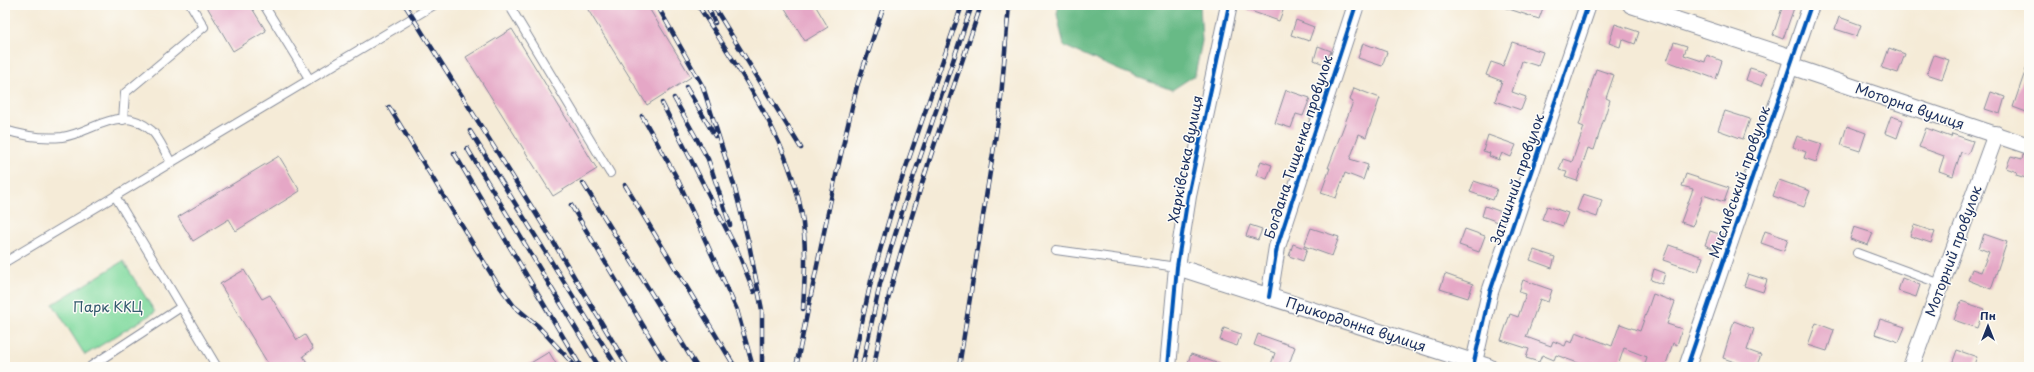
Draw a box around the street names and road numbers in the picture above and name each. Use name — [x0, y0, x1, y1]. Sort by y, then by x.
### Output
street label: Богдана Тищенка провулок — [1258, 52, 1338, 242]
street label: Моторна вулиця — [1853, 77, 1967, 135]
street label: Харківська вулиця — [1162, 93, 1208, 225]
street label: Мисливський провулок — [1703, 102, 1775, 261]
street label: Затишний провулок — [1485, 110, 1550, 247]
street label: Моторний провулок — [1920, 182, 1987, 319]
street label: Прикордонна вулиця — [1283, 291, 1429, 357]

